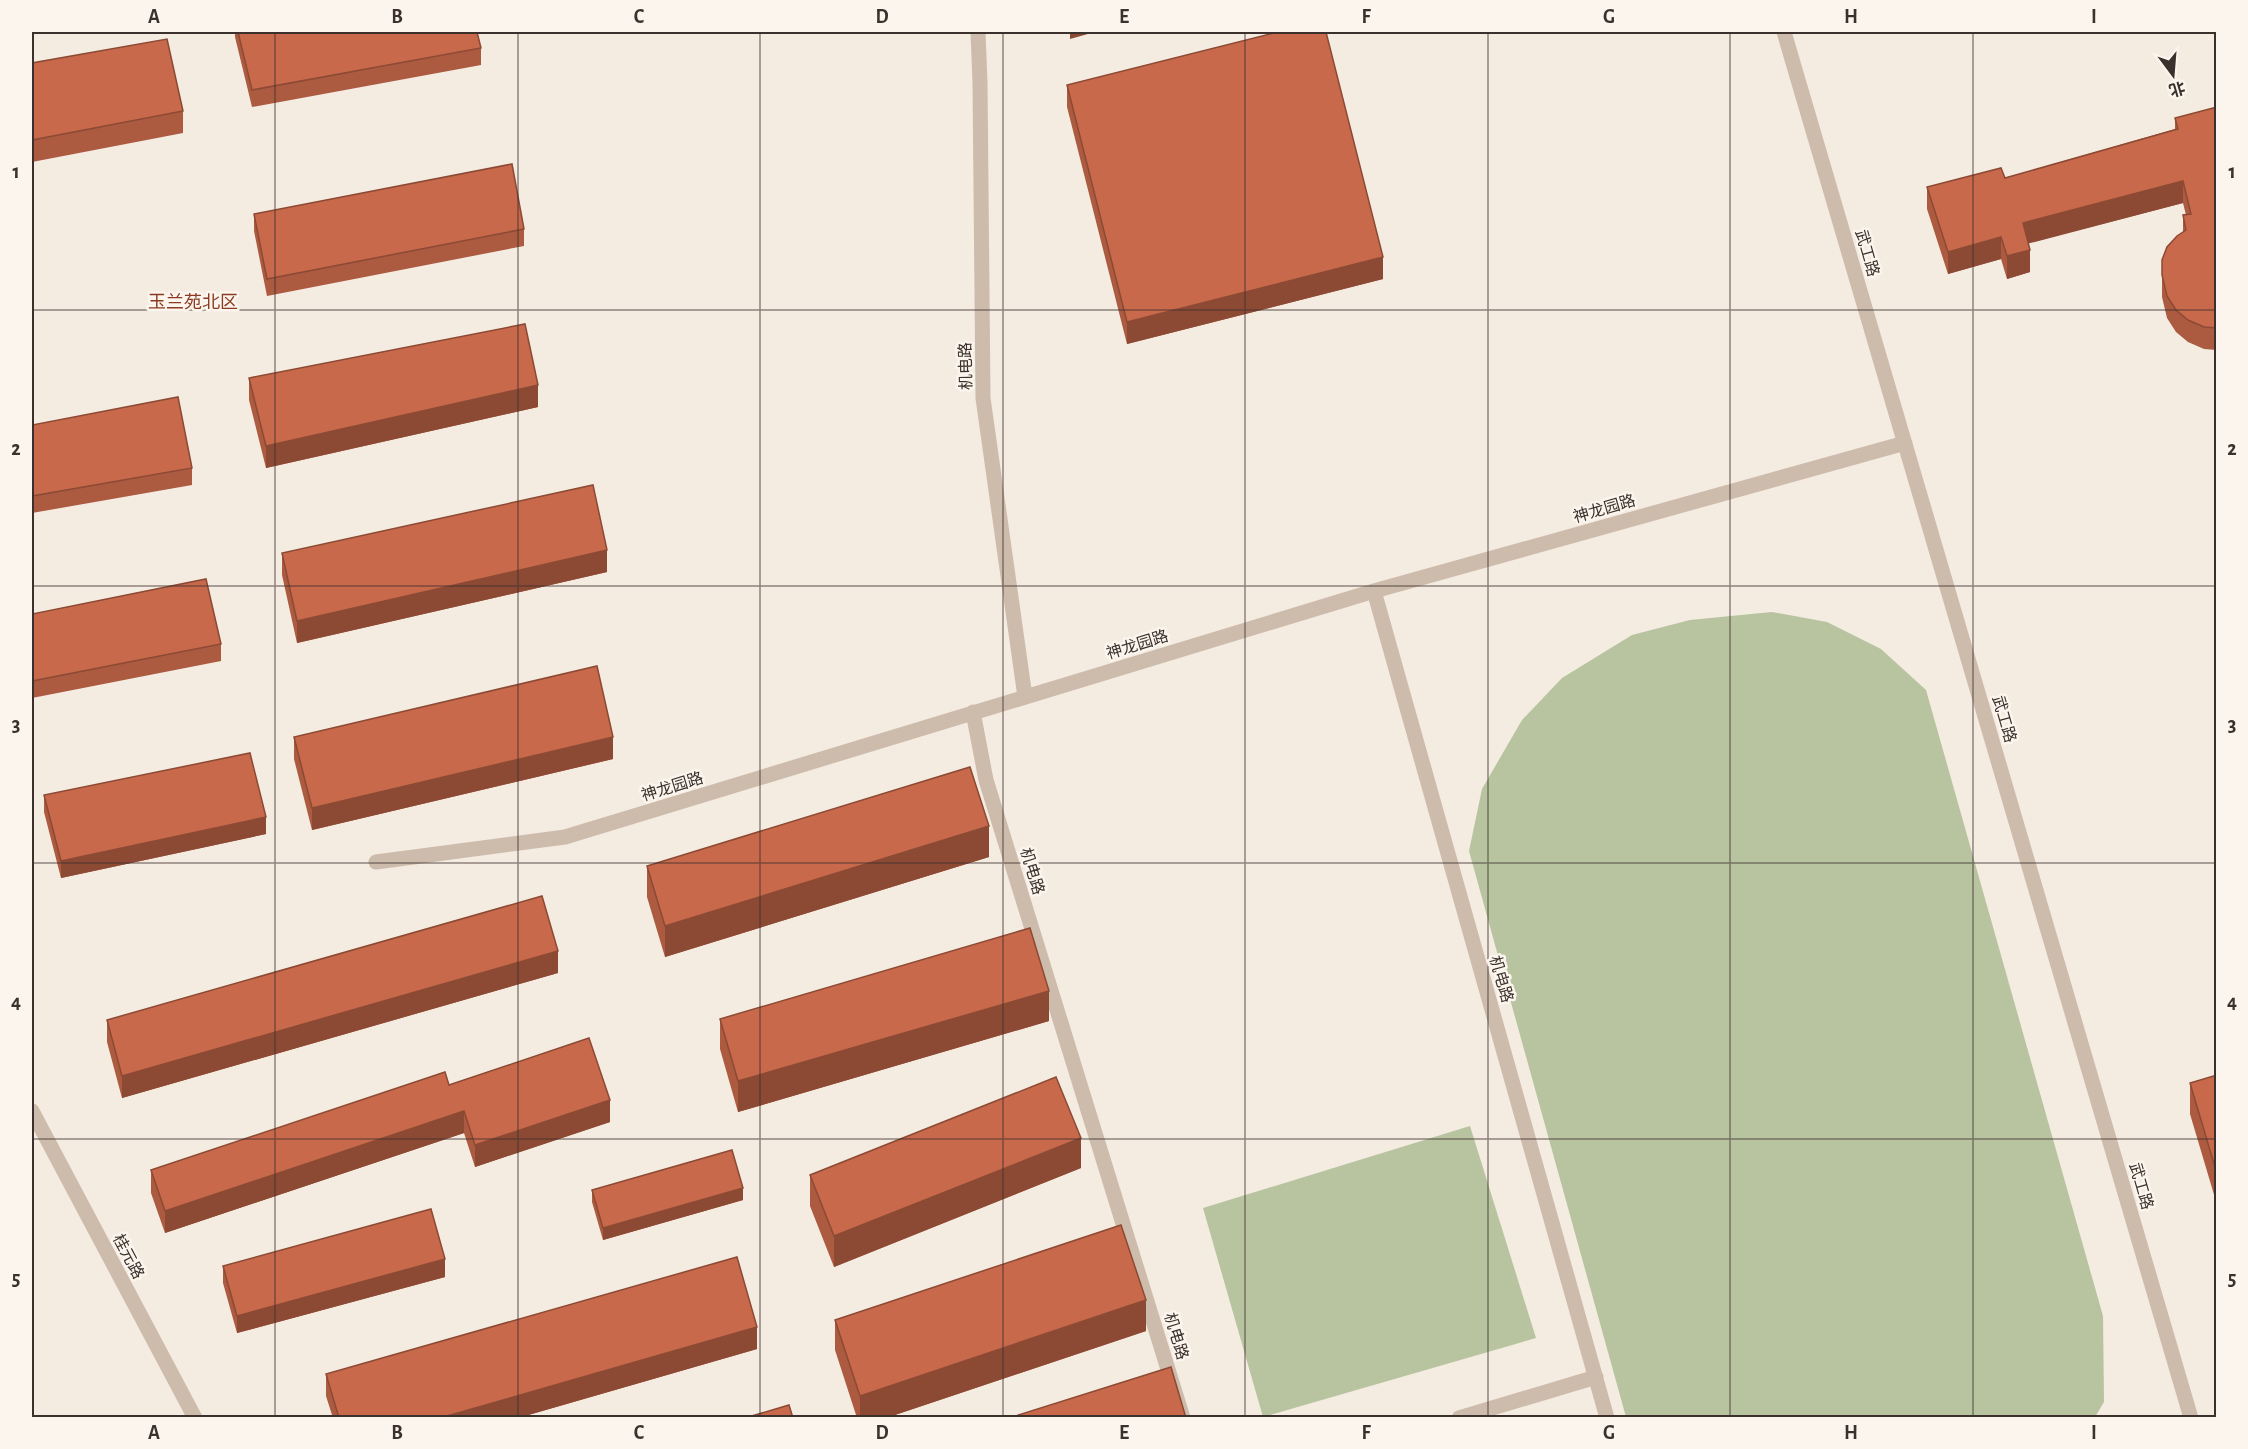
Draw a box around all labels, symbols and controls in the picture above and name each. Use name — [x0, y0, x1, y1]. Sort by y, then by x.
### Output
text: A — [148, 7, 160, 27]
text: B — [391, 7, 403, 27]
text: C — [634, 7, 645, 27]
text: D — [875, 7, 889, 27]
text: E — [1119, 7, 1129, 27]
text: F — [1361, 7, 1371, 27]
text: G — [1603, 7, 1615, 27]
text: H — [1844, 7, 1858, 27]
text: I — [2091, 7, 2097, 27]
north arrow — [2143, 45, 2203, 105]
text: 北 — [2167, 79, 2187, 99]
text: 1 — [12, 162, 20, 182]
text: 1 — [2228, 162, 2236, 182]
street label: 武工路 — [1853, 228, 1882, 279]
district label: 玉兰苑北区 — [148, 292, 238, 312]
street label: 机电路 — [957, 342, 974, 390]
text: 2 — [11, 439, 21, 459]
text: 2 — [2227, 439, 2237, 459]
street label: 神龙园路 — [1571, 491, 1637, 525]
street label: 神龙园路 — [1104, 627, 1170, 662]
street label: 武工路 — [1990, 694, 2019, 745]
text: 3 — [12, 715, 20, 735]
text: 3 — [2228, 715, 2236, 735]
street label: 神龙园路 — [639, 769, 705, 804]
street label: 机电路 — [1017, 846, 1048, 897]
street label: 机电路 — [1487, 954, 1516, 1005]
text: 4 — [11, 992, 21, 1012]
text: 4 — [2227, 992, 2237, 1012]
street label: 武工路 — [2127, 1161, 2156, 1212]
street label: 桂元路 — [110, 1231, 147, 1281]
text: 5 — [12, 1269, 20, 1289]
text: 5 — [2228, 1269, 2236, 1289]
street label: 机电路 — [1161, 1311, 1192, 1362]
text: A — [148, 1423, 160, 1443]
text: B — [391, 1423, 403, 1443]
text: C — [634, 1423, 645, 1443]
text: D — [875, 1423, 889, 1443]
text: E — [1119, 1423, 1129, 1443]
text: F — [1361, 1423, 1371, 1443]
text: G — [1603, 1423, 1615, 1443]
text: H — [1844, 1423, 1858, 1443]
text: I — [2091, 1423, 2097, 1443]

